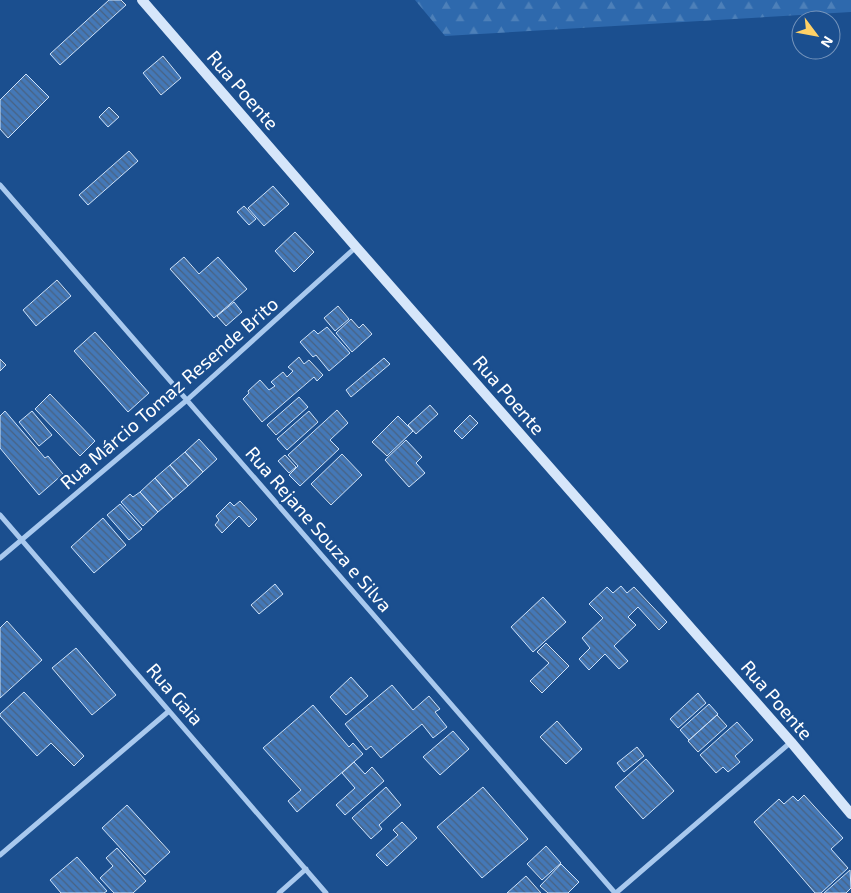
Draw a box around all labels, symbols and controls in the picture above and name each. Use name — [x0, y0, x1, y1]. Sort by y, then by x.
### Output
north arrow — [791, 10, 841, 60]
text: N — [818, 33, 837, 51]
street label: Rua Poente — [203, 45, 284, 134]
street label: Rua Márcio Tomaz Resende Brito — [55, 292, 282, 494]
street label: Rua Poente — [469, 350, 550, 439]
street label: Rua Rejane Souza e Silva — [241, 441, 398, 616]
street label: Rua Poente — [737, 655, 818, 744]
street label: Rua Gaia — [142, 658, 209, 729]

